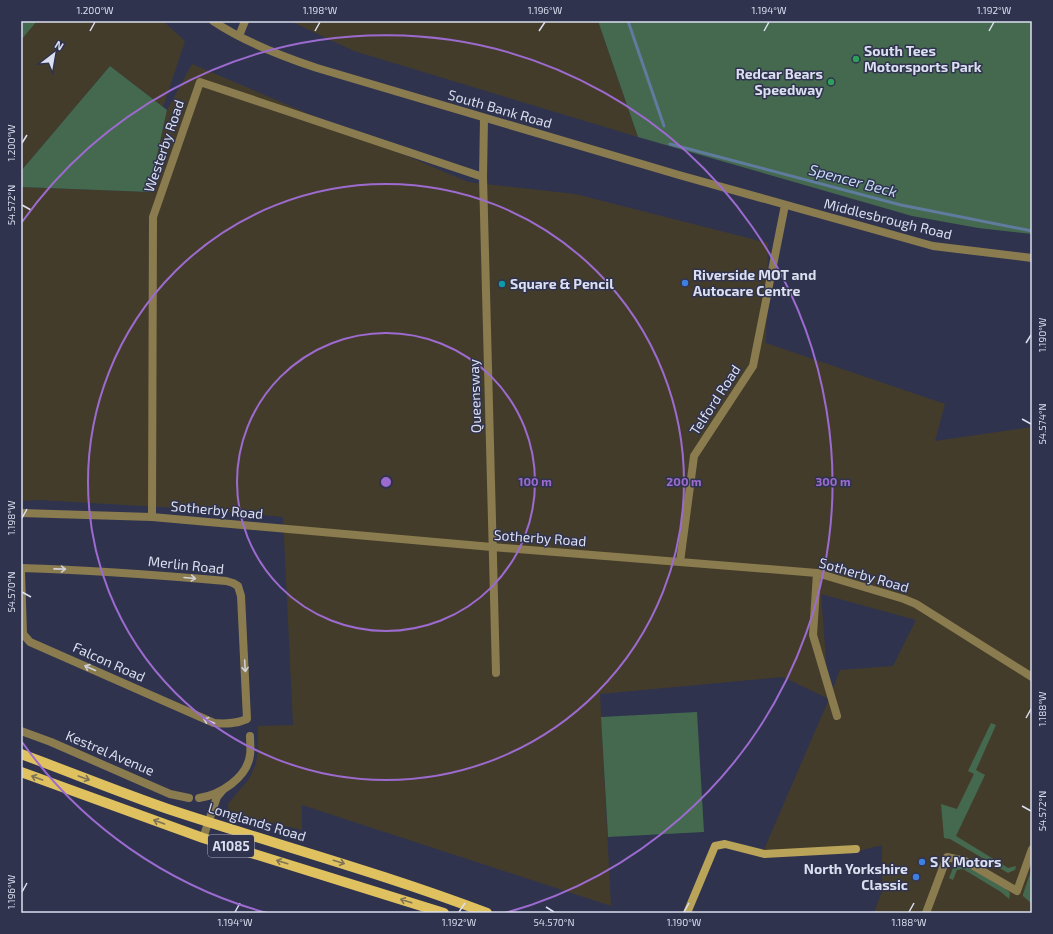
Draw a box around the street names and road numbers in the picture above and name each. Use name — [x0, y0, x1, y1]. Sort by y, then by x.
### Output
street label: South Bank Road — [446, 86, 554, 131]
street label: Westerby Road — [140, 97, 187, 194]
street label: Middlesbrough Road — [822, 194, 954, 243]
street label: Queensway — [465, 358, 484, 433]
street label: Telford Road — [686, 361, 744, 438]
street label: Sotherby Road — [170, 497, 264, 522]
street label: Sotherby Road — [493, 526, 587, 549]
street label: Merlin Road — [147, 552, 225, 577]
street label: Sotherby Road — [817, 554, 911, 595]
street label: Falcon Road — [70, 638, 148, 685]
street label: Kestrel Avenue — [63, 726, 157, 779]
street label: Longlands Road — [206, 799, 308, 844]
road number: A1085 — [208, 835, 254, 857]

